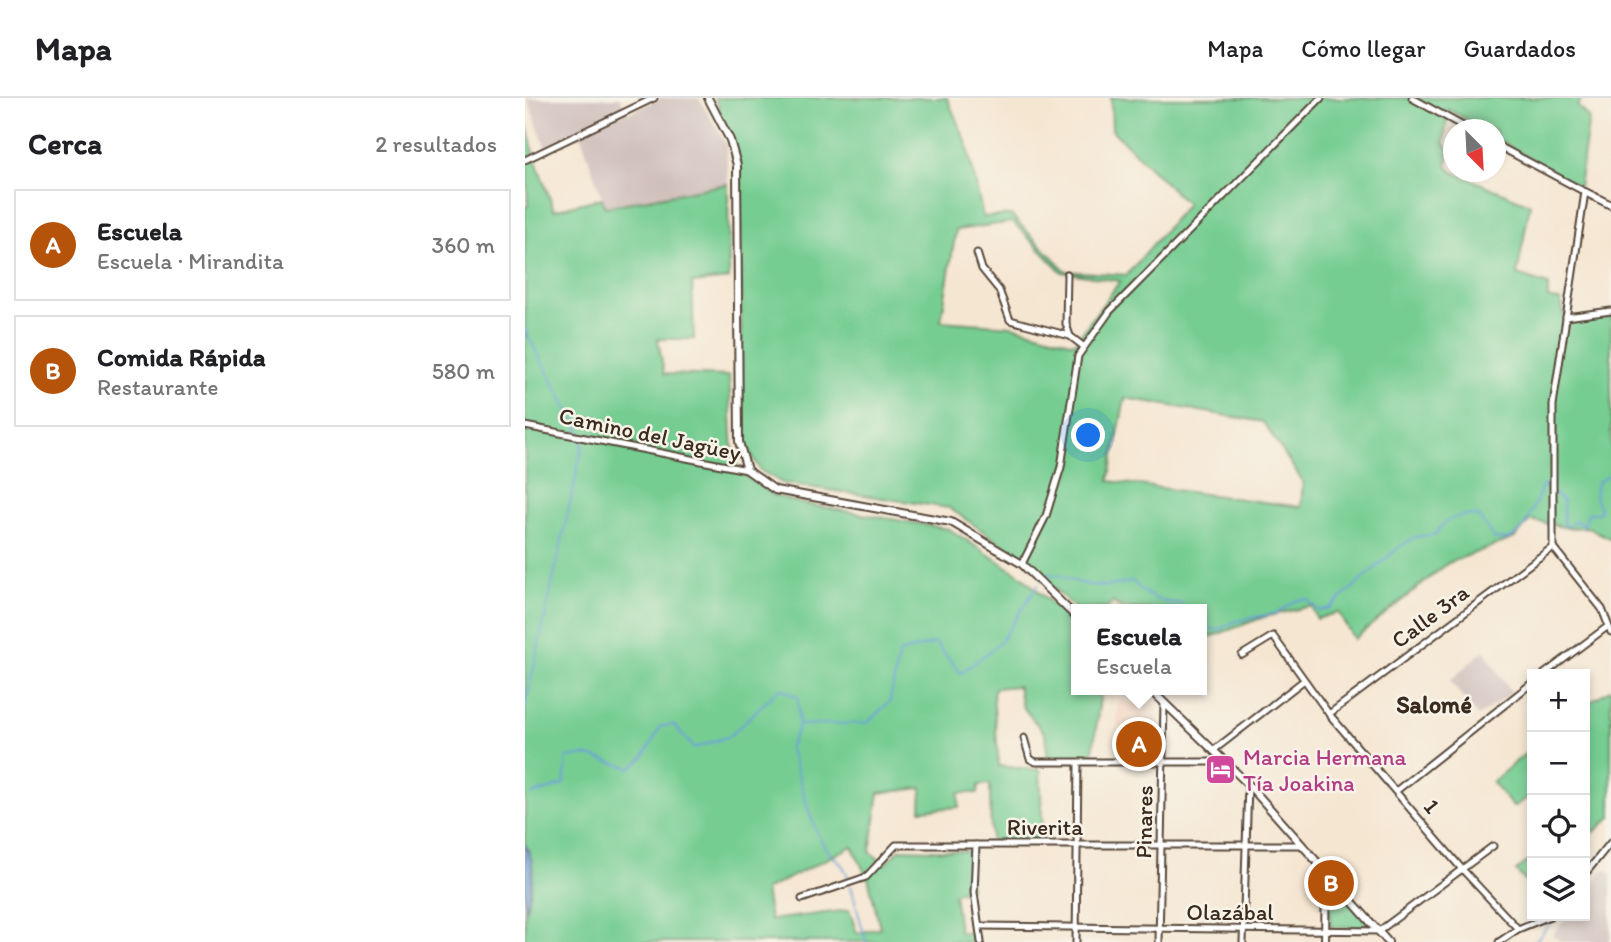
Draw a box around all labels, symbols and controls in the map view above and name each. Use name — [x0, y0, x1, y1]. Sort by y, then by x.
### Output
text: Mapa — [35, 29, 112, 68]
text: Mapa — [1207, 34, 1263, 63]
text: Cómo llegar — [1301, 34, 1426, 63]
text: Guardados — [1464, 34, 1576, 63]
north arrow — [1443, 119, 1506, 182]
text: Cerca — [28, 125, 102, 162]
text: 2 resultados — [375, 130, 497, 158]
text: Escuela — [97, 215, 182, 247]
text: A — [46, 231, 60, 259]
text: 360 m — [432, 231, 495, 259]
text: Escuela · Mirandita — [97, 247, 284, 275]
text: Comida Rápida — [97, 341, 266, 373]
text: B — [46, 357, 60, 385]
text: 580 m — [432, 357, 495, 385]
text: Restaurante — [97, 373, 218, 401]
street label: Camino del Jagüey — [556, 401, 744, 467]
your location — [1071, 418, 1105, 452]
street label: Calle 3ra — [1386, 578, 1474, 654]
popup — [1071, 604, 1207, 695]
text: Escuela — [1096, 620, 1182, 652]
text: Escuela — [1096, 652, 1172, 680]
map controls — [1527, 669, 1590, 921]
button: + — [1527, 669, 1590, 732]
district label: Salomé — [1396, 690, 1472, 719]
pin: A — [1116, 718, 1162, 770]
button: − — [1527, 732, 1590, 795]
place label: Marcia Hermana Tía Joakina — [1243, 743, 1407, 797]
hotel icon: Marcia Hermana Tía Joakina — [1203, 753, 1237, 787]
street label: Pinares — [1129, 785, 1159, 859]
street label: 1 — [1418, 793, 1446, 819]
button: locate — [1527, 795, 1590, 858]
street label: Riverita — [1007, 813, 1083, 841]
pin: B — [1308, 857, 1354, 909]
button: layers — [1527, 858, 1590, 921]
street label: Olazábal — [1186, 898, 1274, 926]

